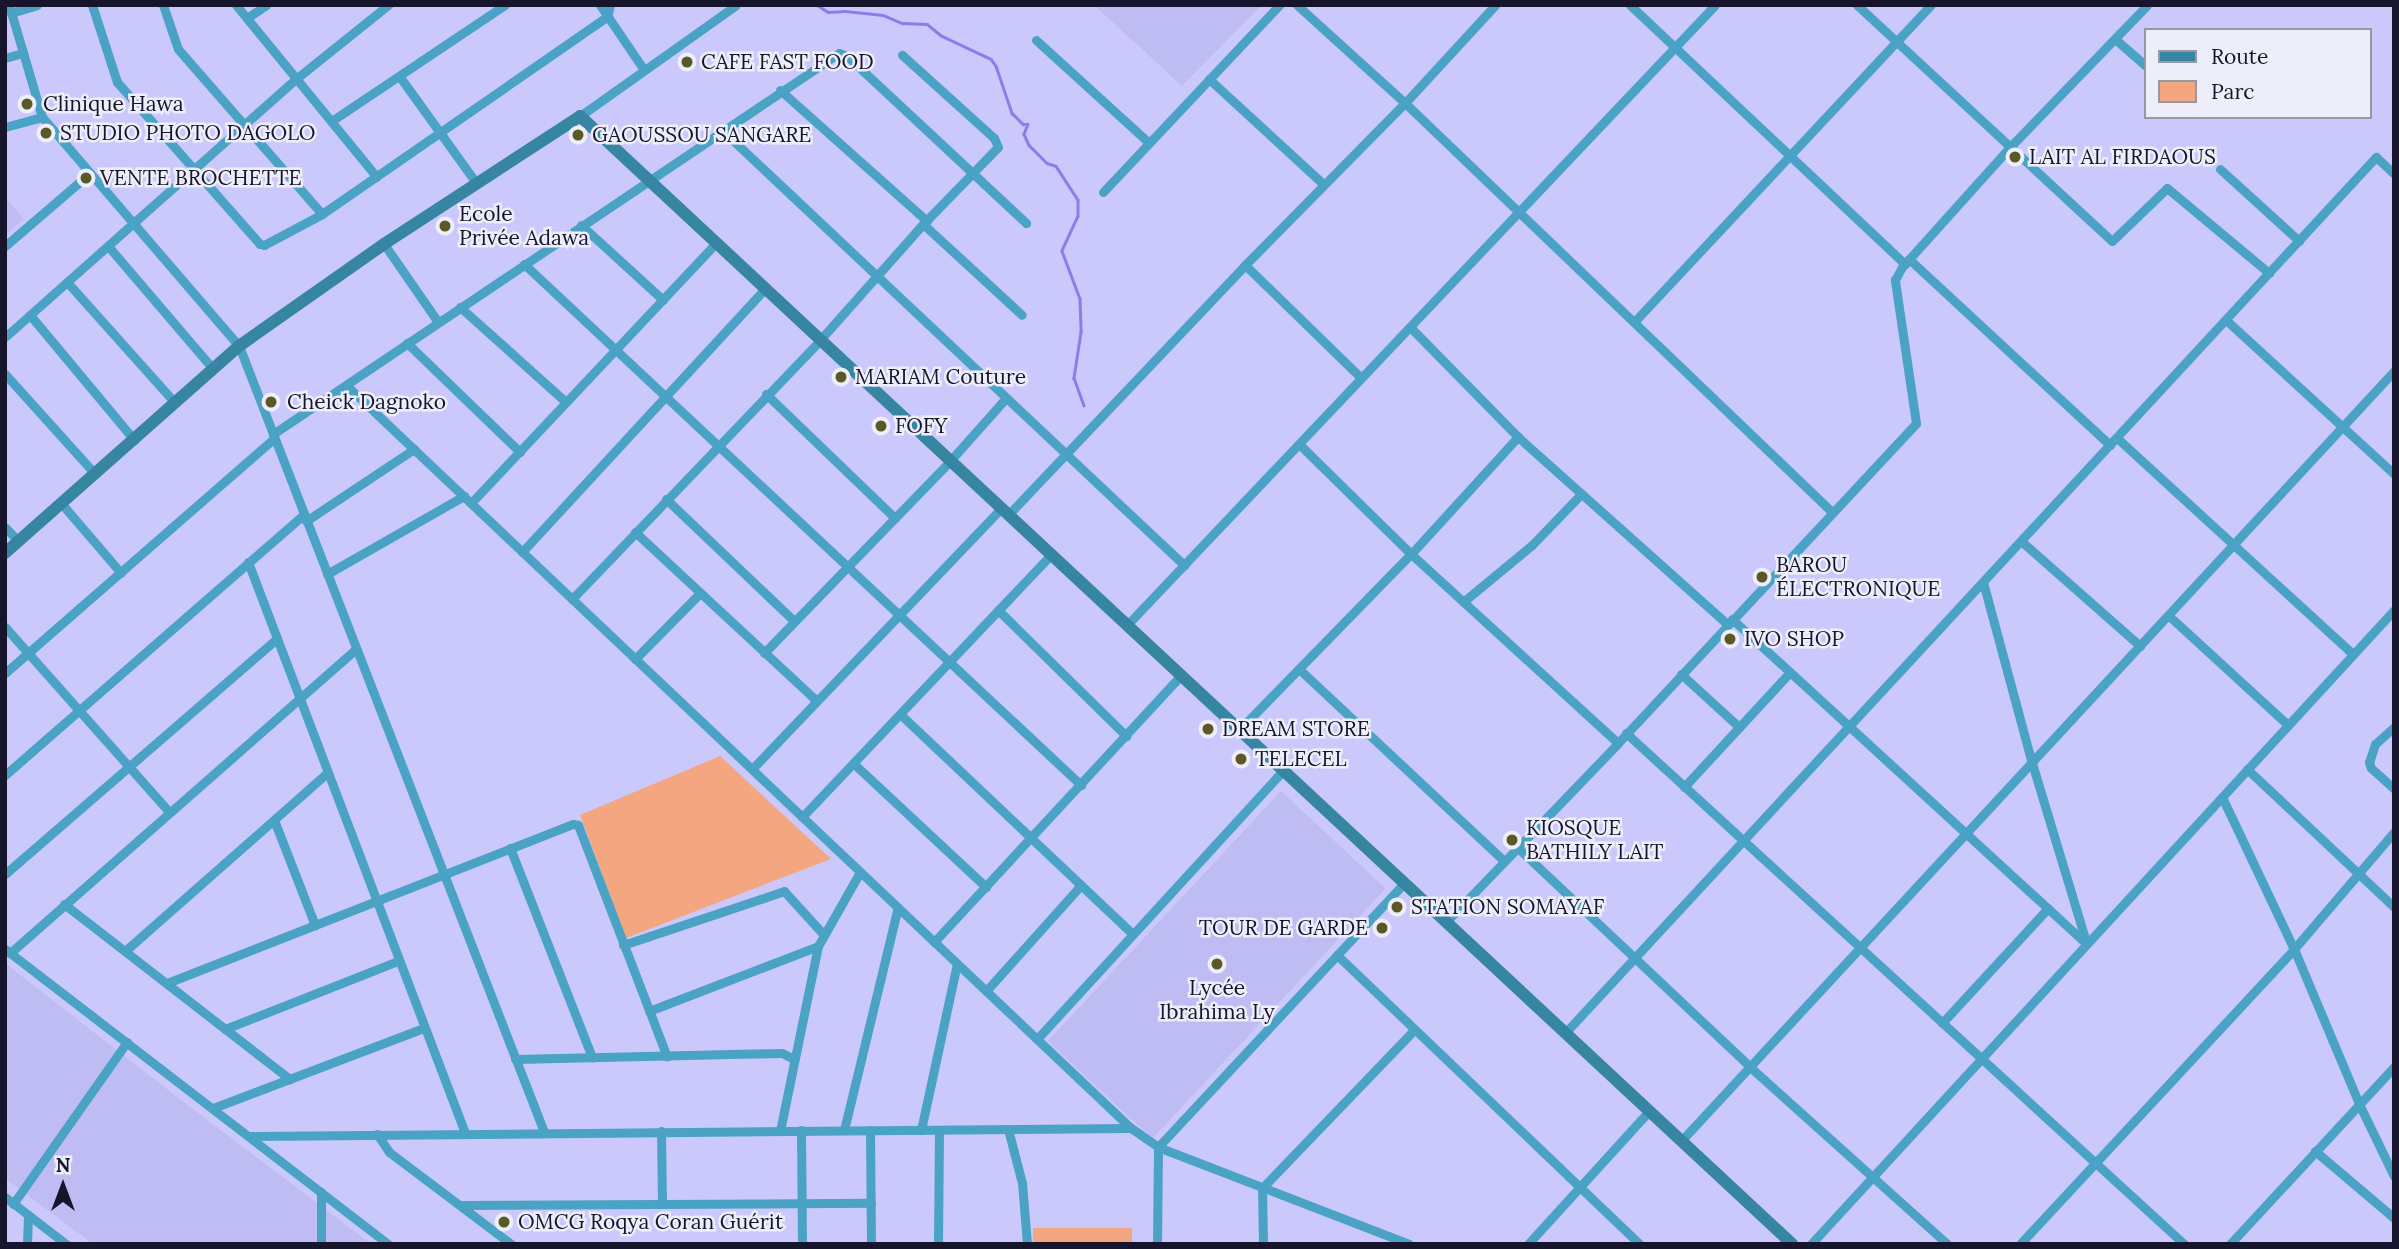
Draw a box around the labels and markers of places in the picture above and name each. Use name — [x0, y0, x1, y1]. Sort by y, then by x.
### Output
place label: CAFE FAST FOOD — [701, 49, 874, 75]
marker: CAFE FAST FOOD — [679, 54, 695, 70]
place label: Clinique Hawa — [43, 91, 184, 117]
marker: Clinique Hawa — [17, 94, 37, 114]
place label: STUDIO PHOTO DAGOLO — [60, 120, 315, 146]
place label: GAOUSSOU SANGARE — [592, 122, 811, 148]
marker: STUDIO PHOTO DAGOLO — [38, 125, 54, 141]
marker: GAOUSSOU SANGARE — [570, 127, 586, 143]
place label: LAIT AL FIRDAOUS — [2029, 144, 2216, 170]
marker: LAIT AL FIRDAOUS — [2007, 149, 2023, 165]
place label: VENTE BROCHETTE — [100, 165, 302, 191]
marker: VENTE BROCHETTE — [78, 170, 94, 186]
place label: Ecole Privée Adawa — [459, 201, 589, 251]
marker: Ecole Privée Adawa — [437, 218, 453, 234]
place label: MARIAM Couture — [855, 364, 1026, 390]
marker: MARIAM Couture — [833, 369, 849, 385]
place label: Cheick Dagnoko — [287, 389, 446, 415]
marker: Cheick Dagnoko — [261, 392, 281, 412]
place label: FOFY — [895, 413, 948, 439]
marker: FOFY — [873, 418, 889, 434]
place label: BAROU ÉLECTRONIQUE — [1776, 552, 1940, 602]
marker: BAROU ÉLECTRONIQUE — [1754, 569, 1770, 585]
place label: IVO SHOP — [1744, 626, 1844, 652]
marker: IVO SHOP — [1722, 631, 1738, 647]
place label: DREAM STORE — [1222, 716, 1370, 742]
marker: DREAM STORE — [1200, 721, 1216, 737]
place label: TELECEL — [1255, 746, 1347, 772]
marker: TELECEL — [1233, 751, 1249, 767]
place label: KIOSQUE BATHILY LAIT — [1526, 815, 1663, 865]
marker: KIOSQUE BATHILY LAIT — [1504, 832, 1520, 848]
place label: STATION SOMAYAF — [1411, 894, 1604, 920]
marker: STATION SOMAYAF — [1389, 899, 1405, 915]
place label: TOUR DE GARDE — [1199, 915, 1368, 941]
marker: TOUR DE GARDE — [1374, 920, 1390, 936]
marker: Lycée Ibrahima Ly — [1209, 956, 1225, 972]
place label: Lycée Ibrahima Ly — [1159, 975, 1275, 1025]
place label: OMCG Roqya Coran Guérit — [518, 1209, 783, 1235]
marker: OMCG Roqya Coran Guérit — [496, 1214, 512, 1230]

